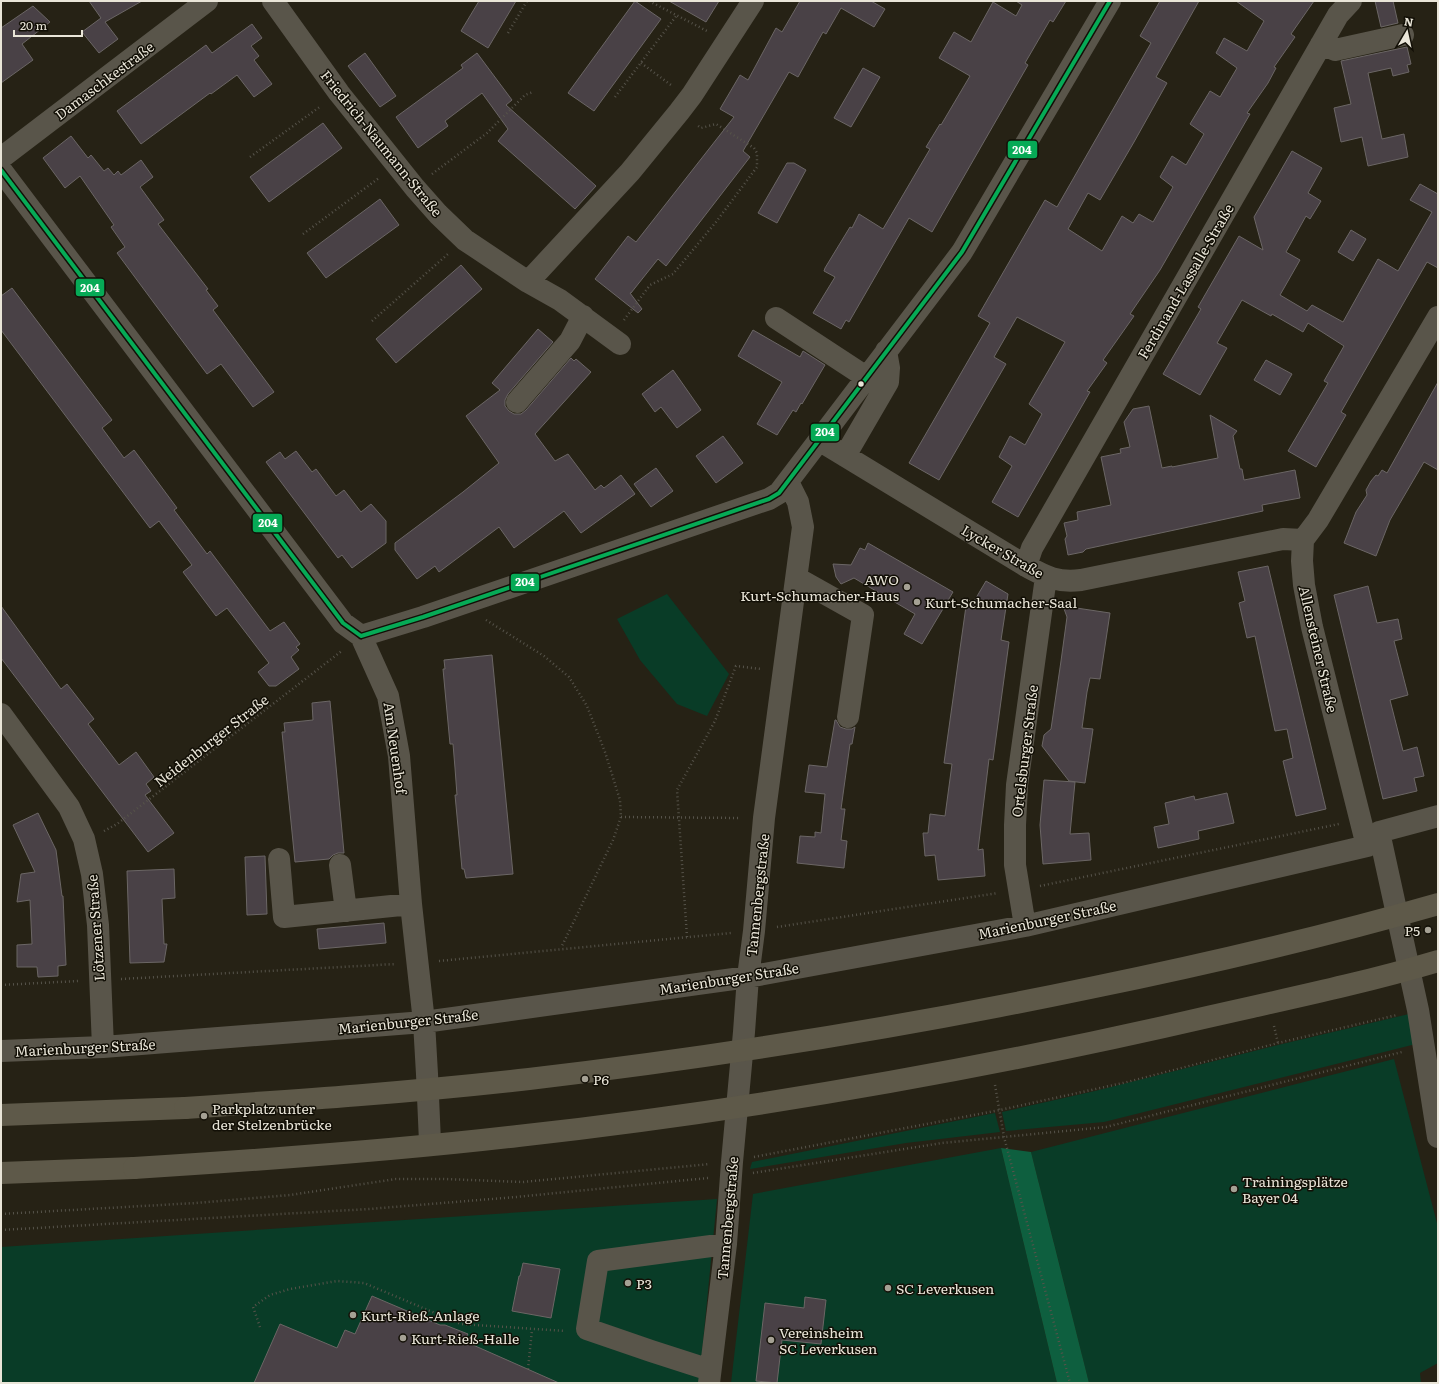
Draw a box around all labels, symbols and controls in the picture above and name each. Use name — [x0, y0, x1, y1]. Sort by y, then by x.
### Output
scale bar — [14, 12, 82, 38]
north arrow — [1387, 12, 1427, 52]
text: N — [1403, 13, 1415, 30]
text: 20 m — [20, 16, 47, 34]
street label: Damaschkestraße — [50, 36, 158, 124]
street label: Friedrich-Naumann-Straße — [317, 65, 447, 221]
line badge: 204 — [1007, 140, 1038, 159]
text: 204 — [1012, 141, 1032, 157]
street label: Ferdinand-Lassalle-Straße — [1132, 200, 1238, 362]
line badge: 204 — [75, 278, 105, 297]
text: 204 — [80, 279, 100, 295]
unlabelled marker — [856, 379, 866, 389]
line badge: 204 — [810, 423, 840, 442]
text: 204 — [815, 423, 835, 439]
line badge: 204 — [252, 513, 283, 533]
text: 204 — [258, 514, 278, 530]
street label: Lycker Straße — [958, 519, 1048, 583]
place label: AWO Kurt-Schumacher-Haus — [740, 569, 899, 605]
line badge: 204 — [510, 573, 540, 592]
text: 204 — [515, 573, 535, 589]
marker: AWO Kurt-Schumacher-Haus — [902, 582, 912, 592]
street label: Allensteiner Straße — [1295, 584, 1343, 714]
place label: Kurt-Schumacher-Saal — [925, 592, 1077, 612]
marker: Kurt-Schumacher-Saal — [912, 597, 922, 607]
street label: Ortelsburger Straße — [1006, 684, 1042, 818]
street label: Neidenburger Straße — [150, 689, 272, 791]
street label: Am Neuenhof — [380, 701, 413, 797]
street label: Tannenbergstraße — [741, 833, 773, 957]
street label: Lötzener Straße — [81, 874, 109, 982]
street label: Marienburger Straße — [976, 895, 1118, 943]
place label: P5 — [1404, 920, 1420, 940]
marker: P5 — [1423, 925, 1433, 935]
street label: Marienburger Straße — [658, 957, 800, 999]
street label: Marienburger Straße — [337, 1004, 479, 1038]
street label: Marienburger Straße — [14, 1033, 156, 1061]
place label: P6 — [593, 1069, 609, 1089]
marker: P6 — [580, 1074, 590, 1084]
place label: Parkplatz unter der Stelzenbrücke — [212, 1098, 332, 1134]
marker: Parkplatz unter der Stelzenbrücke — [199, 1111, 209, 1121]
street label: Tannenbergstraße — [712, 1156, 742, 1280]
place label: Trainingsplätze Bayer 04 — [1242, 1171, 1348, 1207]
marker: Trainingsplätze Bayer 04 — [1229, 1184, 1239, 1194]
place label: P3 — [636, 1273, 652, 1293]
marker: P3 — [623, 1278, 633, 1288]
place label: SC Leverkusen — [896, 1278, 994, 1298]
marker: SC Leverkusen — [883, 1283, 893, 1293]
place label: Kurt-Rieß-Anlage — [361, 1305, 479, 1325]
marker: Kurt-Rieß-Anlage — [348, 1310, 358, 1320]
place label: Vereinsheim SC Leverkusen — [779, 1322, 877, 1358]
place label: Kurt-Rieß-Halle — [411, 1328, 519, 1348]
marker: Kurt-Rieß-Halle — [398, 1333, 408, 1343]
marker: Vereinsheim SC Leverkusen — [766, 1335, 776, 1345]

